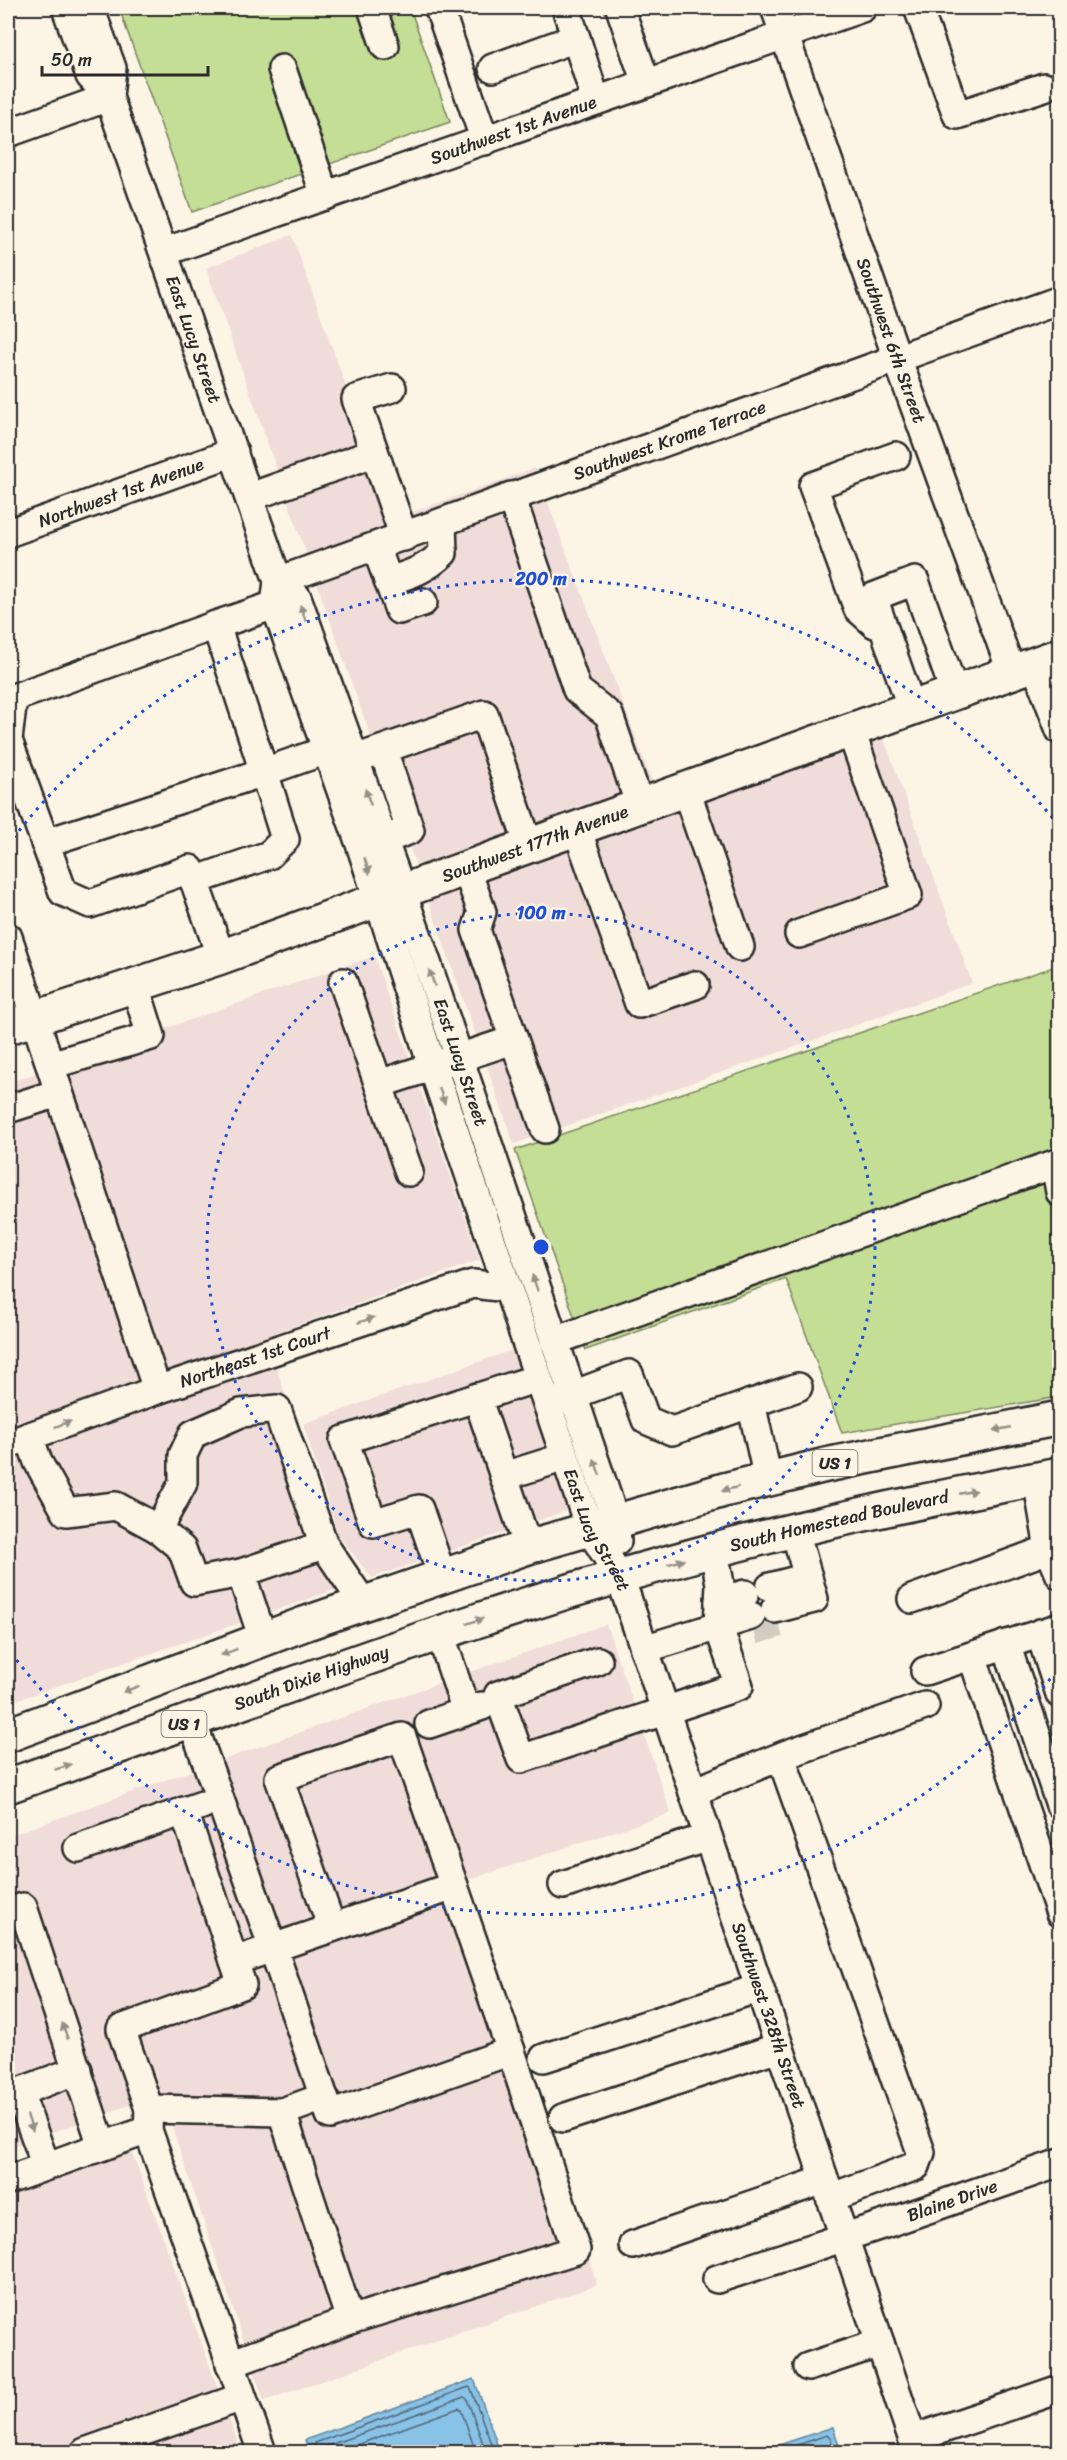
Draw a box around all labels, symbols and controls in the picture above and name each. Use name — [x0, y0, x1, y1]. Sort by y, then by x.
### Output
scale bar — [42, 39, 208, 77]
text: 50 m — [51, 44, 92, 76]
street label: Southwest 1st Avenue — [426, 86, 601, 174]
street label: Southwest 6th Street — [847, 253, 936, 428]
street label: East Lucy Street — [156, 271, 231, 408]
street label: Southwest Krome Terrace — [568, 391, 771, 490]
street label: Northwest 1st Avenue — [33, 448, 209, 537]
text: 200 m — [514, 563, 567, 595]
one-way arrow — [297, 604, 307, 622]
one-way arrow — [362, 788, 372, 806]
street label: Southwest 177th Avenue — [437, 795, 633, 892]
one-way arrow — [362, 857, 372, 875]
text: 100 m — [517, 897, 566, 929]
one-way arrow — [427, 969, 436, 987]
street label: East Lucy Street — [424, 994, 497, 1131]
one-way arrow — [438, 1087, 448, 1105]
centre of rings — [531, 1237, 551, 1257]
one-way arrow — [529, 1274, 539, 1292]
one-way arrow — [357, 1314, 375, 1324]
street label: Northeast 1st Court — [175, 1317, 336, 1397]
one-way arrow — [54, 1419, 72, 1429]
one-way arrow — [992, 1425, 1011, 1434]
road number: US 1 — [812, 1450, 858, 1476]
one-way arrow — [592, 1458, 602, 1476]
street label: East Lucy Street — [554, 1464, 640, 1595]
street label: South Homestead Boulevard — [726, 1480, 953, 1561]
one-way arrow — [720, 1485, 738, 1494]
one-way arrow — [958, 1487, 977, 1496]
one-way arrow — [667, 1556, 685, 1566]
one-way arrow — [466, 1616, 484, 1625]
street label: South Dixie Highway — [229, 1635, 394, 1720]
one-way arrow — [220, 1648, 238, 1657]
one-way arrow — [122, 1684, 140, 1694]
road number: US 1 — [162, 1711, 207, 1737]
one-way arrow — [54, 1761, 72, 1771]
street label: Southwest 328th Street — [722, 1918, 815, 2113]
one-way arrow — [59, 2021, 69, 2039]
one-way arrow — [26, 2115, 36, 2133]
street label: Blaine Drive — [902, 2170, 1002, 2231]

